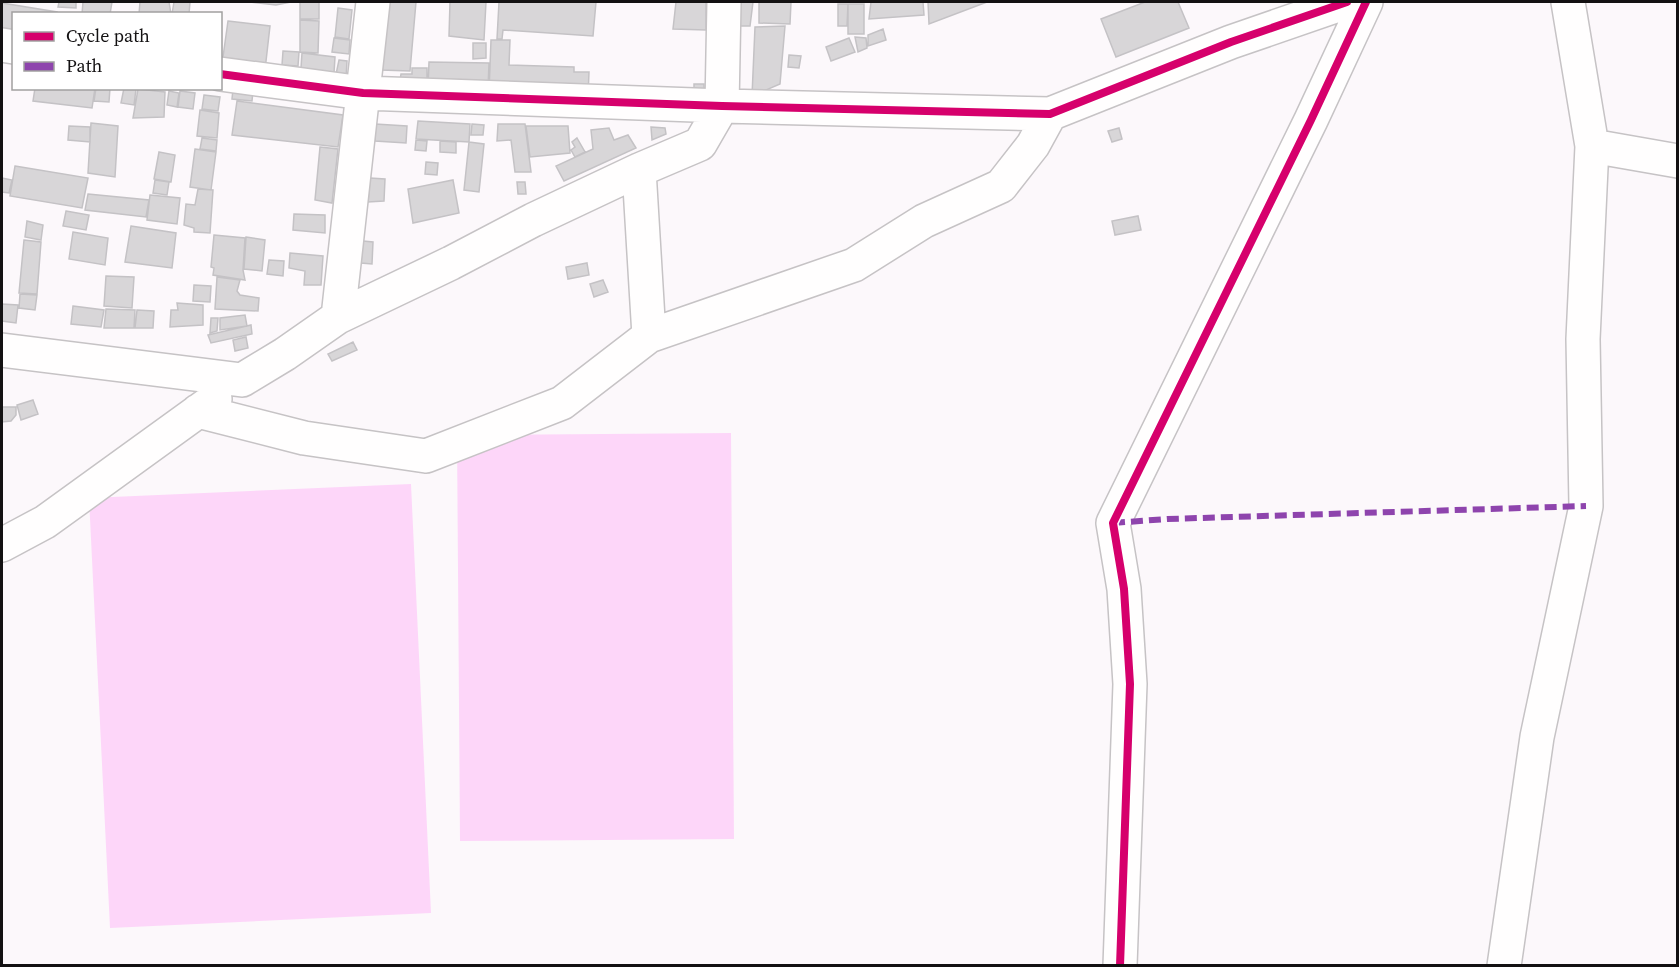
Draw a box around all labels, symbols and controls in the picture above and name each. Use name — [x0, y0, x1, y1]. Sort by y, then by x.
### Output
legend — [12, 12, 222, 90]
text: Cycle path — [66, 23, 150, 48]
text: Path — [66, 53, 103, 78]

